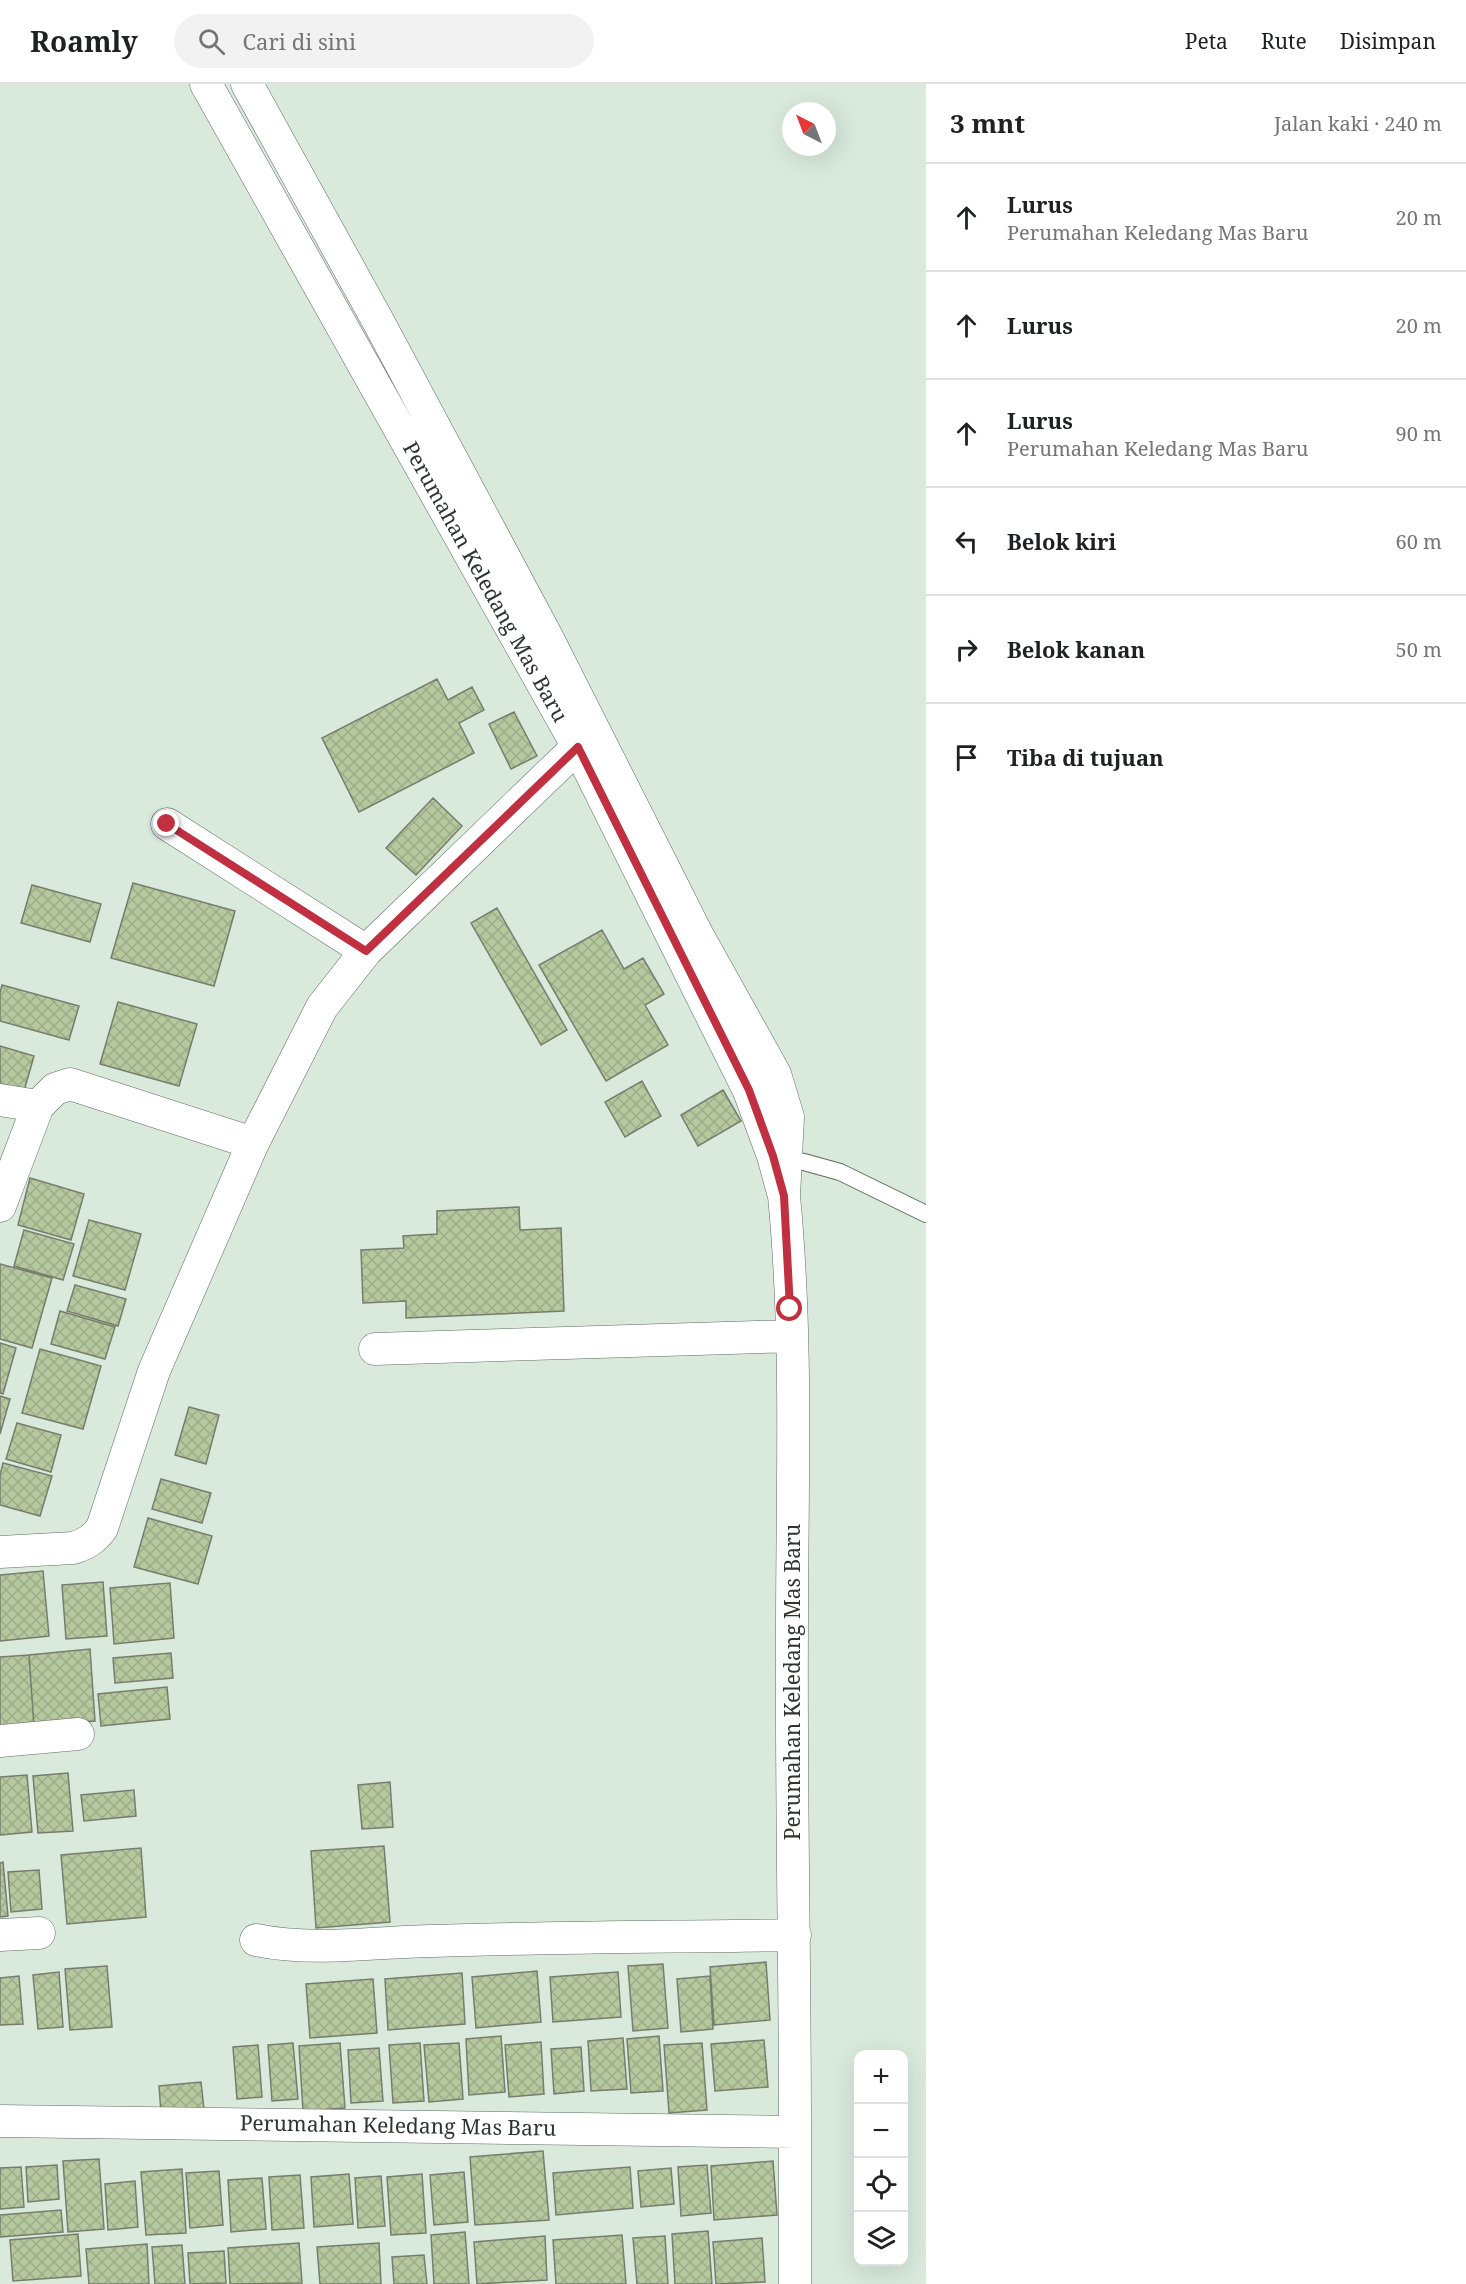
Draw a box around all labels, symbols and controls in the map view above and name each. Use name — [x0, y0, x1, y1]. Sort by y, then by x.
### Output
search box — [174, 14, 594, 68]
text: Roamly — [30, 22, 138, 60]
icon: search — [195, 25, 228, 58]
text: Cari di sini — [243, 26, 356, 56]
text: Peta — [1185, 27, 1228, 55]
text: Rute — [1261, 27, 1307, 55]
text: Disimpan — [1340, 27, 1436, 55]
north arrow — [782, 102, 836, 156]
text: 3 mnt — [950, 105, 1025, 141]
text: Jalan kaki · 240 m — [1274, 110, 1442, 137]
text: Lurus — [1007, 189, 1073, 219]
icon: ahead — [950, 201, 983, 234]
text: 20 m — [1396, 204, 1442, 231]
text: Perumahan Keledang Mas Baru — [1007, 219, 1308, 246]
icon: ahead — [950, 309, 983, 342]
text: Lurus — [1007, 310, 1073, 340]
text: 20 m — [1396, 312, 1442, 339]
text: Lurus — [1007, 405, 1073, 435]
icon: ahead — [950, 417, 983, 450]
text: 90 m — [1396, 420, 1442, 447]
text: Perumahan Keledang Mas Baru — [1007, 435, 1308, 462]
street label: Perumahan Keledang Mas Baru — [397, 436, 575, 727]
icon: left — [950, 525, 983, 558]
text: Belok kiri — [1007, 526, 1116, 556]
text: 60 m — [1396, 528, 1442, 555]
icon: right — [950, 633, 983, 666]
text: Belok kanan — [1007, 634, 1145, 664]
text: 50 m — [1396, 636, 1442, 663]
icon: arrive — [950, 741, 983, 774]
text: Tiba di tujuan — [1007, 742, 1164, 772]
route end — [153, 810, 179, 836]
route start — [776, 1295, 802, 1321]
street label: Perumahan Keledang Mas Baru — [778, 1524, 806, 1840]
map controls — [854, 2050, 908, 2266]
button: + — [854, 2050, 908, 2104]
button: − — [854, 2104, 908, 2158]
street label: Perumahan Keledang Mas Baru — [240, 2108, 556, 2142]
button: locate — [854, 2158, 908, 2212]
button: layers — [854, 2212, 908, 2266]

